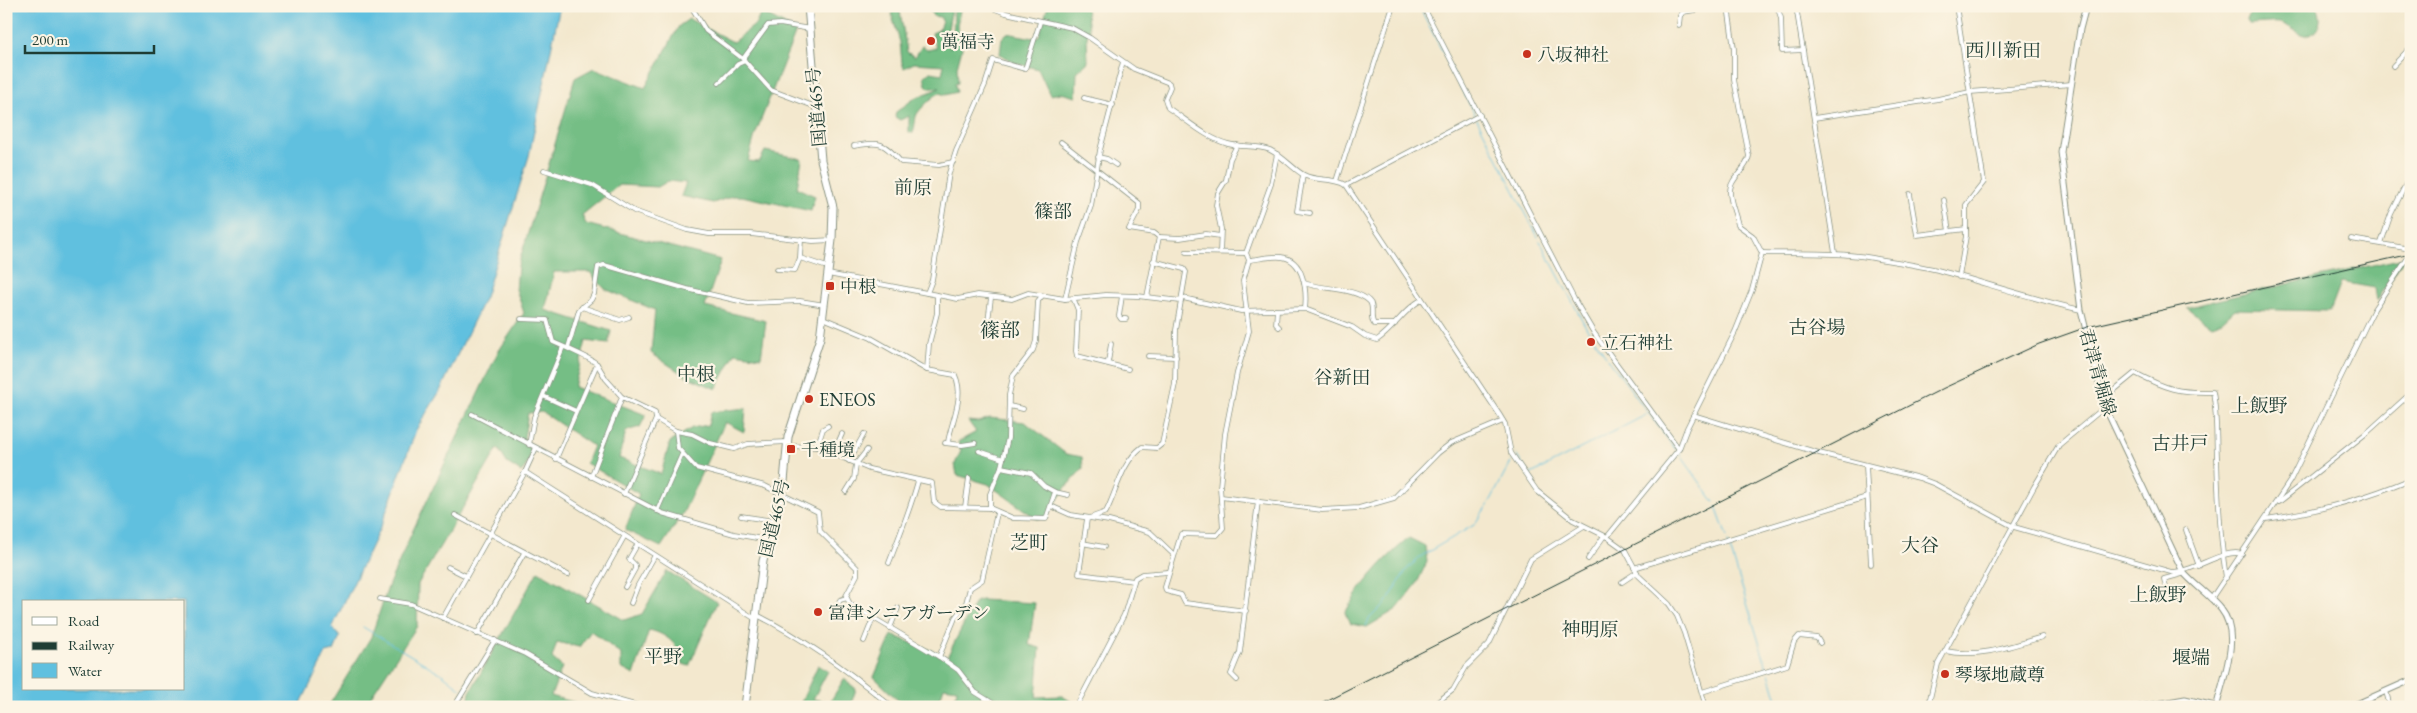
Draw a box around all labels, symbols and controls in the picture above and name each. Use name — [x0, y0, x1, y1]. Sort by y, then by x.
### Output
scale bar — [25, 22, 154, 54]
text: 200 m — [32, 30, 69, 49]
place label: 萬福寺 — [941, 30, 995, 53]
marker: 萬福寺 — [925, 35, 937, 47]
district label: 西川新田 — [1965, 38, 2041, 63]
place label: 八坂神社 — [1537, 43, 1609, 66]
marker: 八坂神社 — [1521, 48, 1533, 60]
street label: 国道465号 — [801, 66, 831, 148]
district label: 前原 — [894, 175, 932, 200]
district label: 篠部 — [1034, 199, 1072, 224]
place label: 中根 — [840, 275, 876, 298]
marker: 中根 — [824, 280, 836, 292]
district label: 古谷場 — [1788, 315, 1846, 340]
district label: 篠部 — [980, 317, 1020, 343]
street label: 君津青堀線 — [2075, 326, 2121, 418]
place label: 立石神社 — [1601, 331, 1673, 354]
marker: 立石神社 — [1585, 336, 1597, 348]
district label: 中根 — [677, 362, 715, 387]
district label: 谷新田 — [1313, 365, 1371, 390]
place label: ENEOS — [819, 388, 876, 411]
marker: ENEOS — [803, 393, 815, 405]
district label: 上飯野 — [2230, 393, 2288, 418]
district label: 古井戸 — [2151, 431, 2209, 456]
place label: 千種境 — [801, 438, 855, 461]
marker: 千種境 — [785, 443, 797, 455]
street label: 国道465号 — [754, 476, 794, 560]
district label: 芝町 — [1010, 530, 1048, 555]
district label: 大谷 — [1901, 533, 1939, 558]
district label: 上飯野 — [2129, 582, 2187, 607]
legend — [22, 600, 185, 690]
place label: 富津シニアガーデン — [828, 601, 989, 624]
marker: 富津シニアガーデン — [812, 606, 824, 618]
text: Road — [68, 611, 100, 630]
district label: 神明原 — [1561, 617, 1619, 642]
text: Railway — [68, 635, 115, 654]
district label: 平野 — [644, 644, 682, 669]
district label: 堰端 — [2172, 645, 2210, 670]
text: Water — [68, 661, 102, 680]
place label: 琴塚地蔵尊 — [1955, 663, 2045, 686]
marker: 琴塚地蔵尊 — [1939, 668, 1951, 680]

